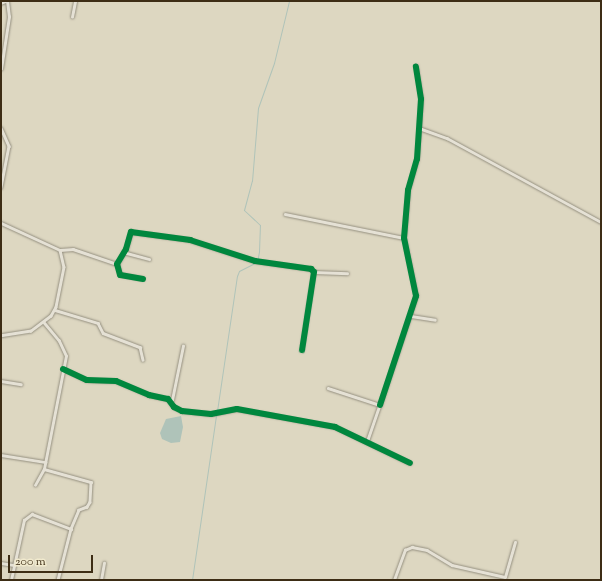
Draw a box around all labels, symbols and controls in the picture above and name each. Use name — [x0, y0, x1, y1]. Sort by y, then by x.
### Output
scale bar — [10, 547, 95, 573]
text: 200 m — [15, 553, 46, 571]

